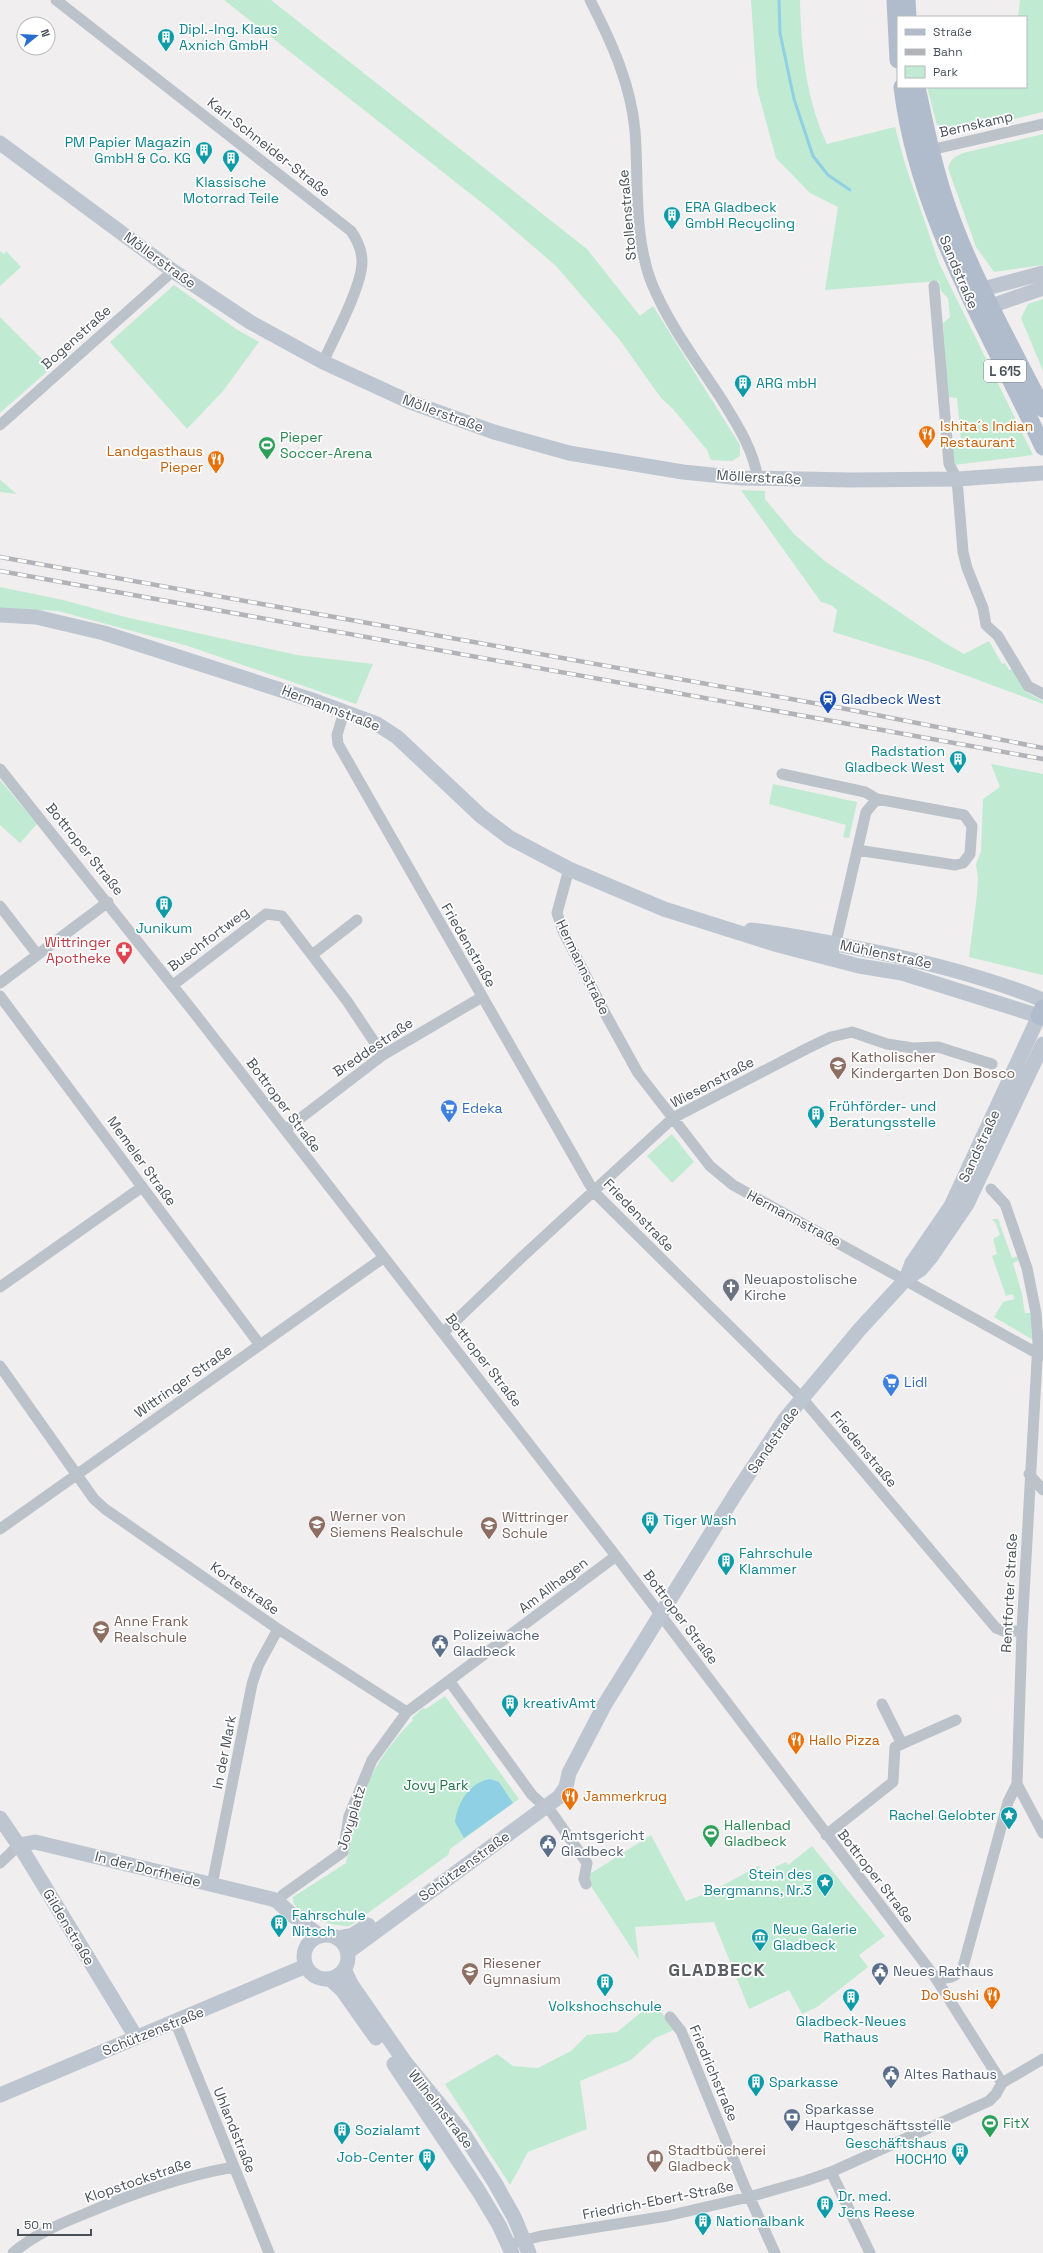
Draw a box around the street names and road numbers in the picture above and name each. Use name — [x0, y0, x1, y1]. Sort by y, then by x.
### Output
street label: Karl-Schneider-Straße — [204, 93, 334, 201]
street label: Bernskamp — [937, 107, 1015, 141]
street label: Stollenstraße — [614, 169, 640, 261]
street label: Möllerstraße — [120, 228, 200, 292]
street label: Sandstraße — [935, 233, 983, 311]
street label: Bogenstraße — [37, 301, 115, 373]
road number: L 615 — [984, 360, 1026, 382]
street label: Möllerstraße — [400, 390, 486, 436]
street label: Möllerstraße — [716, 466, 802, 488]
street label: Hermannstraße — [279, 681, 383, 735]
street label: Bottroper Straße — [42, 799, 128, 899]
street label: Friedenstraße — [438, 900, 500, 990]
street label: Buschfortweg — [164, 903, 252, 975]
street label: Hermannstraße — [552, 916, 614, 1018]
street label: Mühlenstraße — [838, 935, 934, 973]
street label: Breddestraße — [330, 1014, 416, 1080]
street label: Wiesenstraße — [667, 1052, 757, 1112]
street label: Bottroper Straße — [243, 1054, 325, 1156]
street label: Sandstraße — [954, 1107, 1004, 1185]
street label: Memeler Straße — [103, 1113, 181, 1209]
street label: Friedenstraße — [600, 1175, 678, 1255]
street label: Hermannstraße — [744, 1186, 844, 1250]
street label: Bottroper Straße — [442, 1310, 526, 1410]
street label: Wittringer Straße — [131, 1341, 235, 1421]
street label: Sandstraße — [743, 1403, 803, 1477]
street label: Friedenstraße — [827, 1407, 901, 1491]
street label: Rentforter Straße — [997, 1533, 1021, 1653]
street label: Am Allhagen — [515, 1553, 591, 1617]
street label: Kortestraße — [207, 1558, 283, 1618]
street label: Bottroper Straße — [640, 1566, 722, 1668]
street label: In der Mark — [208, 1713, 240, 1790]
street label: Jovyplatz — [333, 1784, 369, 1852]
street label: Bottroper Straße — [834, 1826, 918, 1926]
street label: Schützenstraße — [415, 1827, 513, 1905]
street label: In der Dorfheide — [93, 1847, 203, 1891]
street label: Gildenstraße — [39, 1886, 99, 1968]
street label: Schützenstraße — [99, 2002, 207, 2060]
street label: Friedrichstraße — [686, 2022, 742, 2124]
street label: Wilhelmstraße — [405, 2066, 477, 2152]
street label: Uhlandstraße — [210, 2085, 260, 2175]
street label: Klopstockstraße — [82, 2153, 194, 2207]
street label: Friedrich-Ebert-Straße — [581, 2176, 735, 2224]

